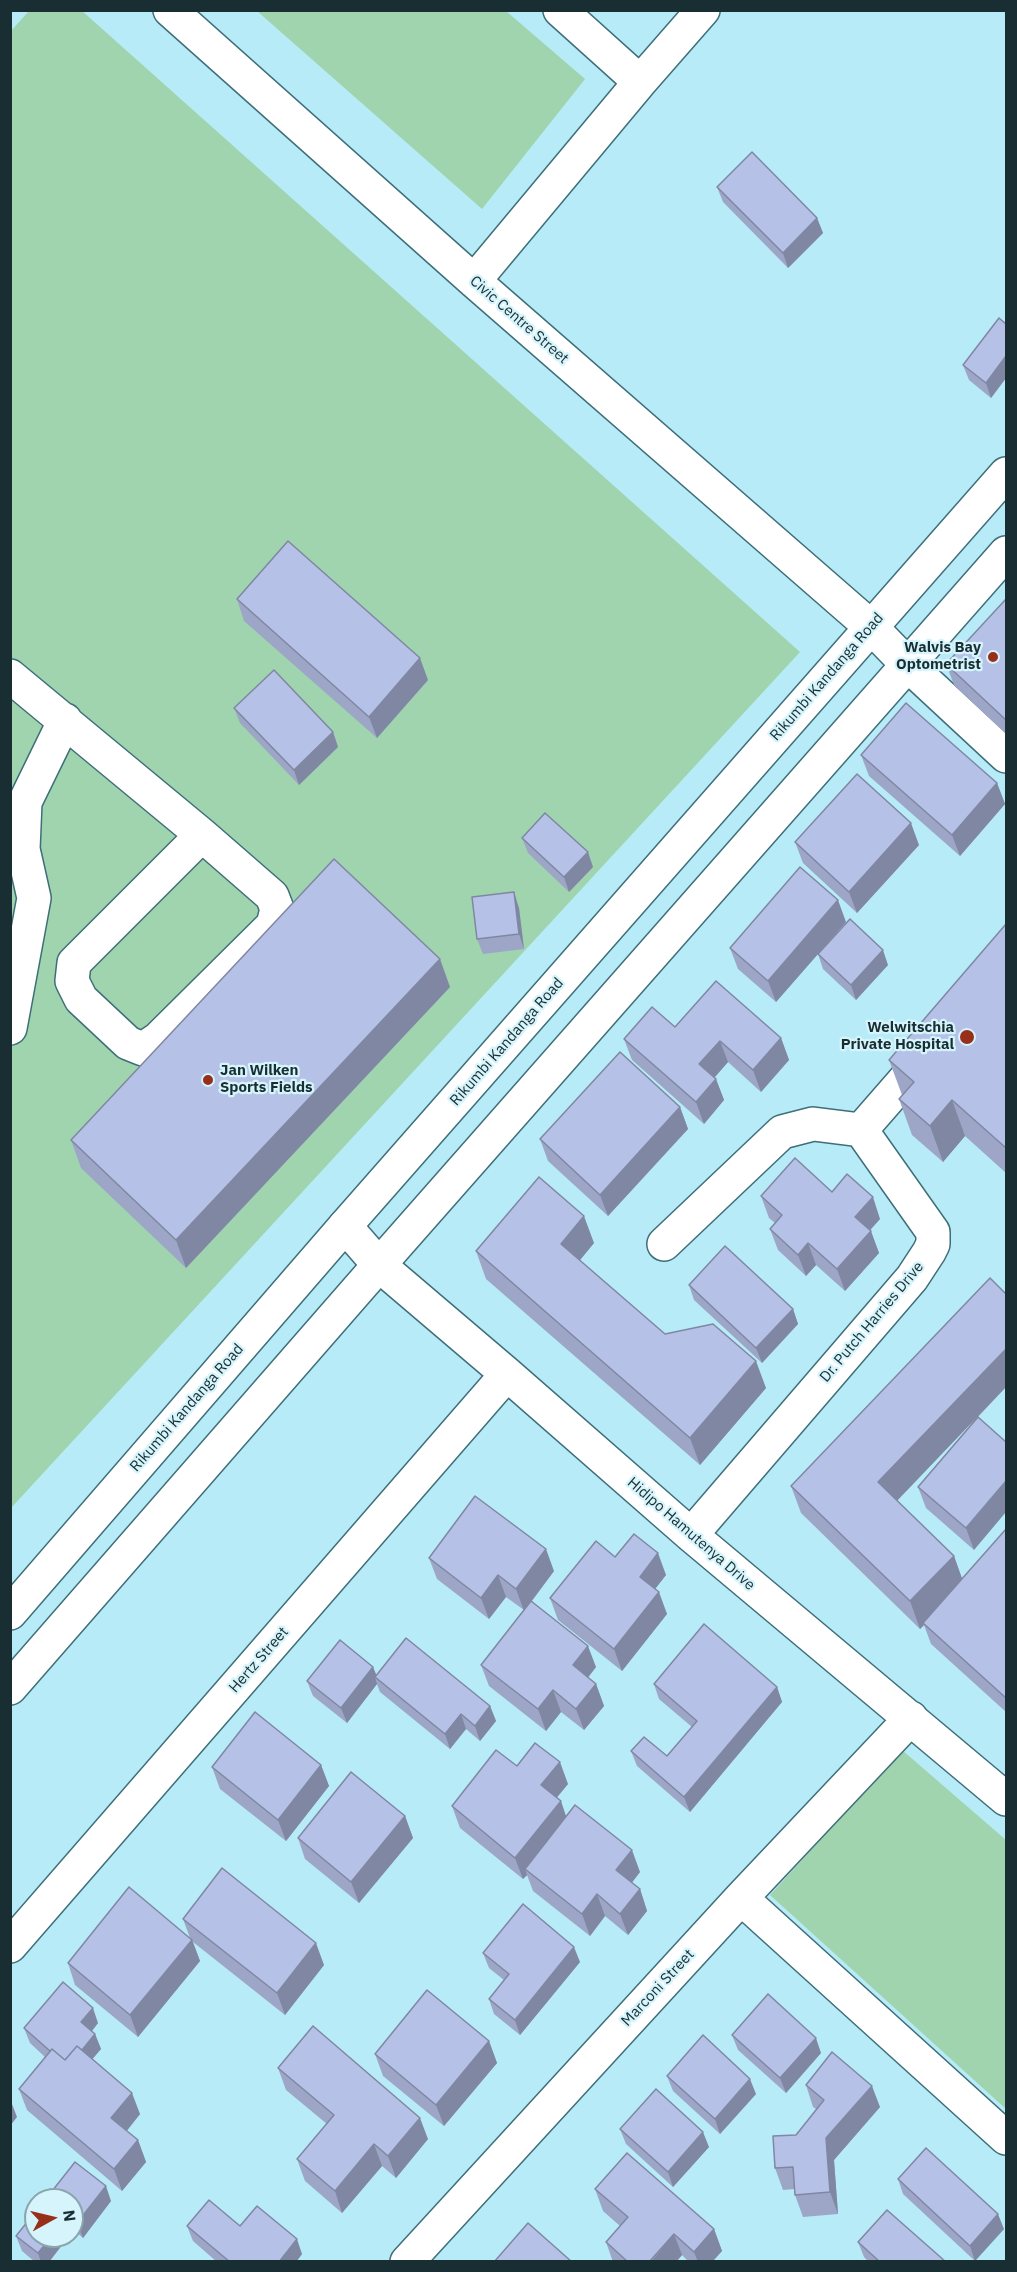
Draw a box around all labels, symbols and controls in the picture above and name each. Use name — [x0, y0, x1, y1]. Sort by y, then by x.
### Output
street label: Civic Centre Street — [466, 272, 572, 368]
street label: Rikumbi Kandanga Road — [767, 609, 887, 745]
place label: Walvis Bay Optometrist — [896, 639, 981, 674]
marker: Walvis Bay Optometrist — [986, 650, 1000, 664]
street label: Rikumbi Kandanga Road — [447, 974, 567, 1110]
place label: Welwitschia Private Hospital — [841, 1019, 954, 1054]
marker: Welwitschia Private Hospital — [958, 1028, 976, 1046]
place label: Jan Wilken Sports Fields — [220, 1062, 313, 1097]
marker: Jan Wilken Sports Fields — [201, 1073, 215, 1087]
street label: Dr. Putch Harries Drive — [816, 1258, 928, 1386]
street label: Rikumbi Kandanga Road — [127, 1340, 247, 1476]
street label: Hidipo Hamutenya Drive — [624, 1474, 758, 1594]
street label: Hertz Street — [226, 1623, 292, 1697]
street label: Marconi Street — [618, 1946, 698, 2030]
north arrow — [24, 2188, 84, 2248]
text: N — [59, 2209, 81, 2223]

